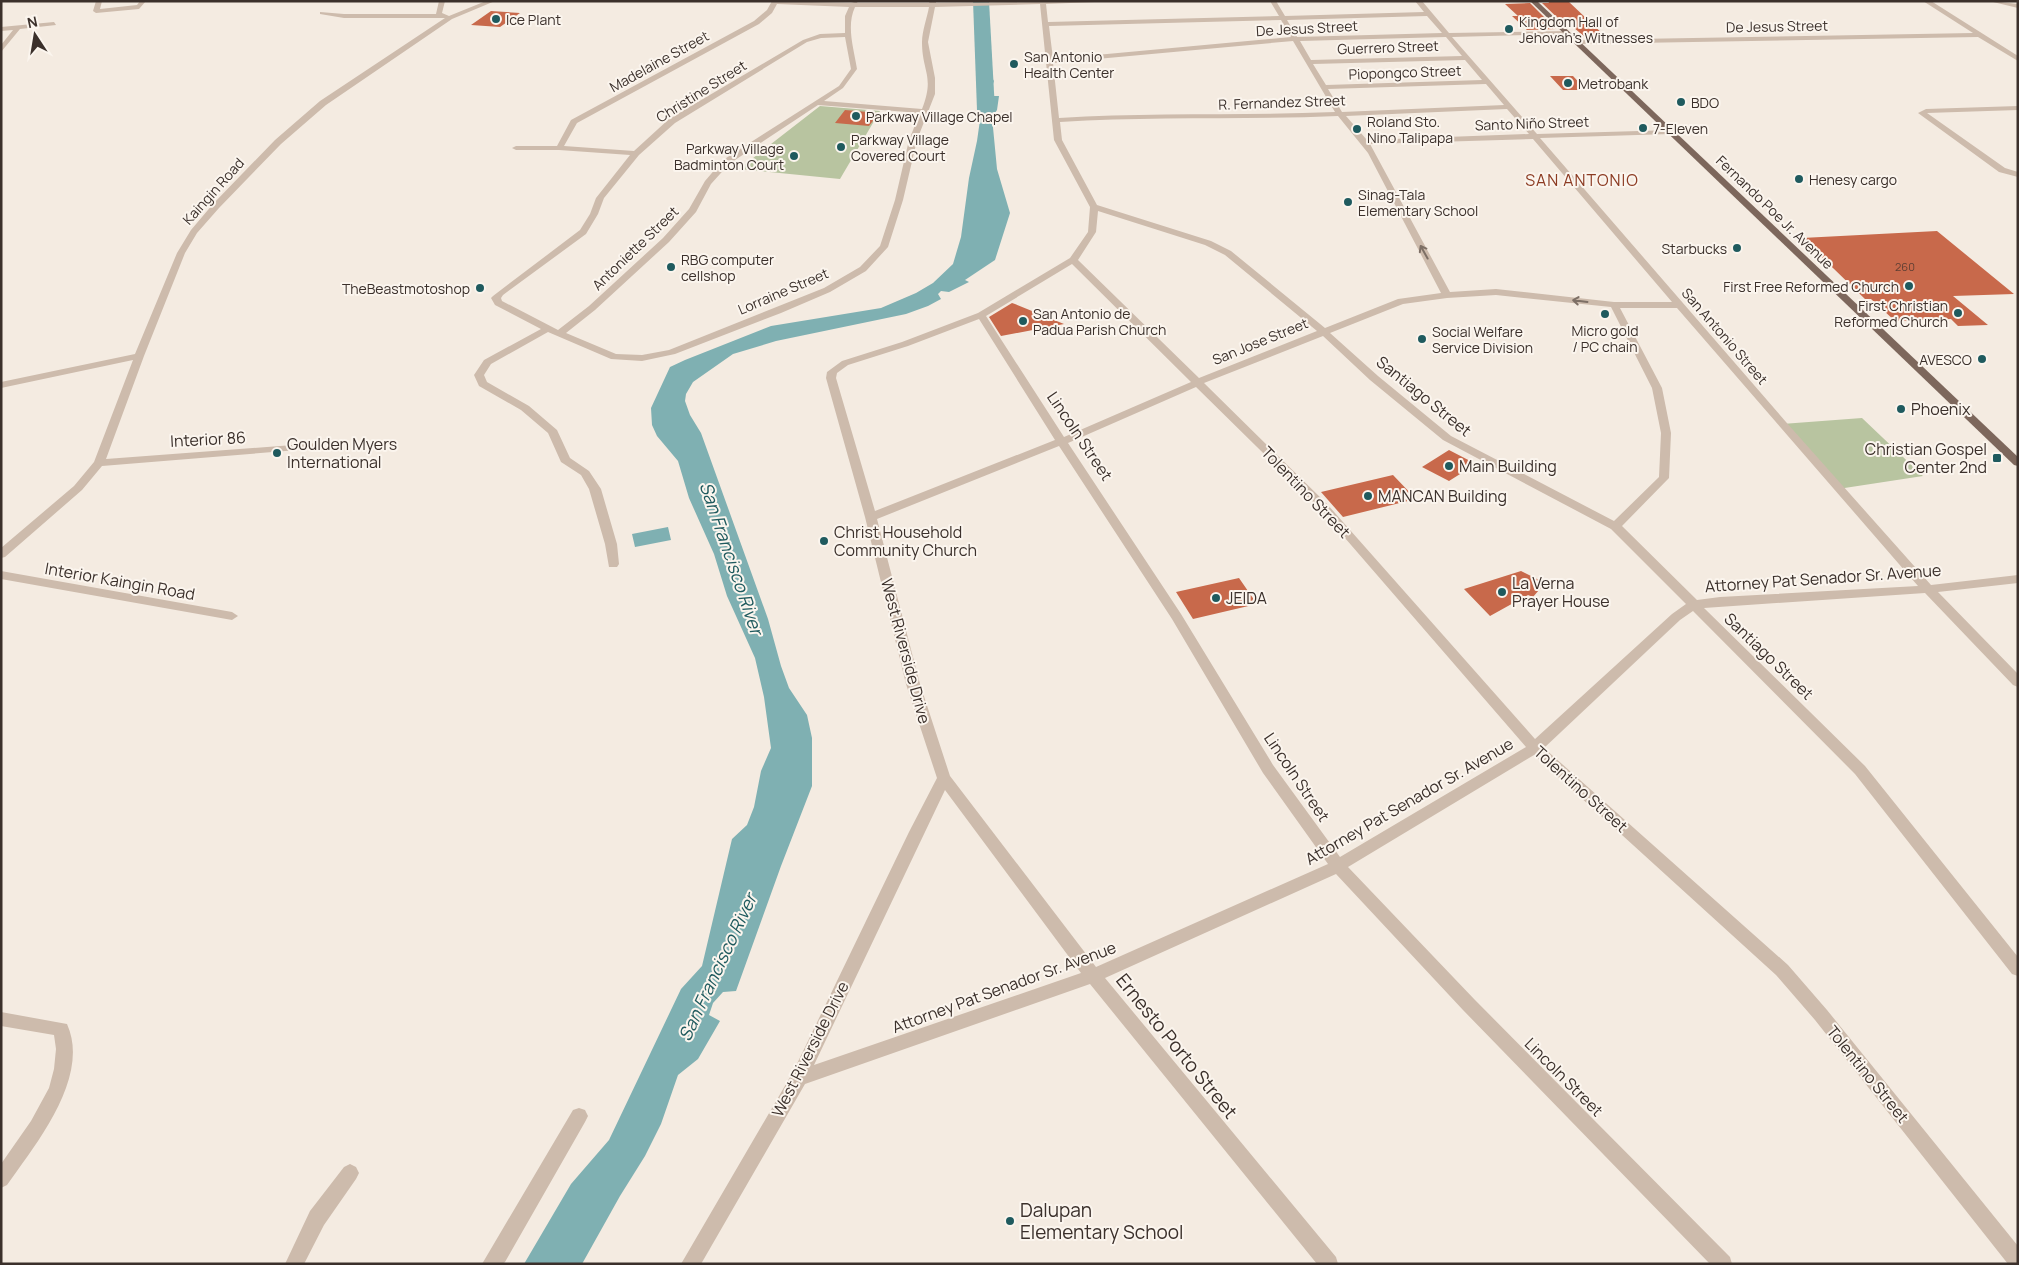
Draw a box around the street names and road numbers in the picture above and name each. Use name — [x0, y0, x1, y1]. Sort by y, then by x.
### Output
street label: De Jesus Street — [1256, 16, 1359, 40]
street label: De Jesus Street — [1726, 16, 1829, 36]
street label: Madelaine Street — [606, 26, 712, 96]
street label: Guerrero Street — [1337, 36, 1439, 58]
street label: Christine Street — [652, 55, 750, 126]
street label: Piopongco Street — [1348, 61, 1462, 83]
street label: R. Fernandez Street — [1218, 90, 1346, 114]
street label: Santo Niño Street — [1474, 111, 1590, 134]
street label: Fernando Poe Jr. Avenue — [1712, 151, 1838, 273]
street label: Kaingin Road — [178, 154, 248, 228]
street label: Antoniette Street — [588, 202, 683, 294]
street label: Lorraine Street — [735, 263, 832, 319]
street label: San Antonio Street — [1678, 284, 1772, 389]
street label: San Jose Street — [1209, 313, 1311, 369]
street label: Santiago Street — [1372, 351, 1476, 441]
street label: Lincoln Street — [1042, 387, 1118, 485]
street label: Interior 86 — [170, 426, 246, 452]
street label: Tolentino Street — [1257, 441, 1355, 543]
street label: Interior Kaingin Road — [43, 557, 197, 605]
street label: Attorney Pat Senador Sr. Avenue — [1704, 559, 1942, 597]
street label: West Riverside Drive — [876, 576, 936, 726]
street label: Santiago Street — [1719, 608, 1819, 704]
street label: Lincoln Street — [1259, 728, 1335, 826]
street label: Attorney Pat Senador Sr. Avenue — [1301, 732, 1517, 870]
street label: Tolentino Street — [1529, 741, 1633, 837]
street label: Attorney Pat Senador Sr. Avenue — [889, 936, 1119, 1038]
street label: Ernesto Porto Street — [1110, 968, 1244, 1124]
street label: West Riverside Drive — [766, 977, 854, 1121]
street label: Tolentino Street — [1822, 1021, 1914, 1127]
street label: Lincoln Street — [1520, 1033, 1608, 1121]

